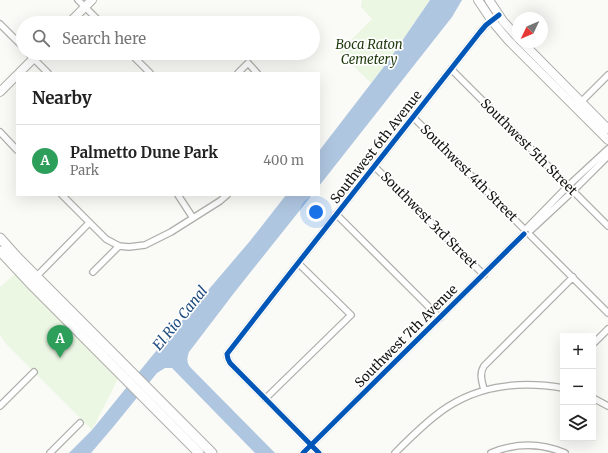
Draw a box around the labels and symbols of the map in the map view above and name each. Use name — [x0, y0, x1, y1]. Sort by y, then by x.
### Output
north arrow — [512, 12, 548, 48]
park label: Boca Raton Cemetery — [335, 36, 403, 68]
street label: Southwest 6th Avenue — [326, 87, 426, 207]
street label: Southwest 5th Street — [477, 95, 581, 199]
street label: Southwest 4th Street — [417, 121, 521, 225]
street label: Southwest 3rd Street — [377, 168, 481, 272]
your location — [306, 202, 326, 222]
street label: Southwest 7th Avenue — [351, 281, 461, 391]
water label: El Rio Canal — [149, 282, 211, 354]
pin: A — [47, 325, 73, 358]

